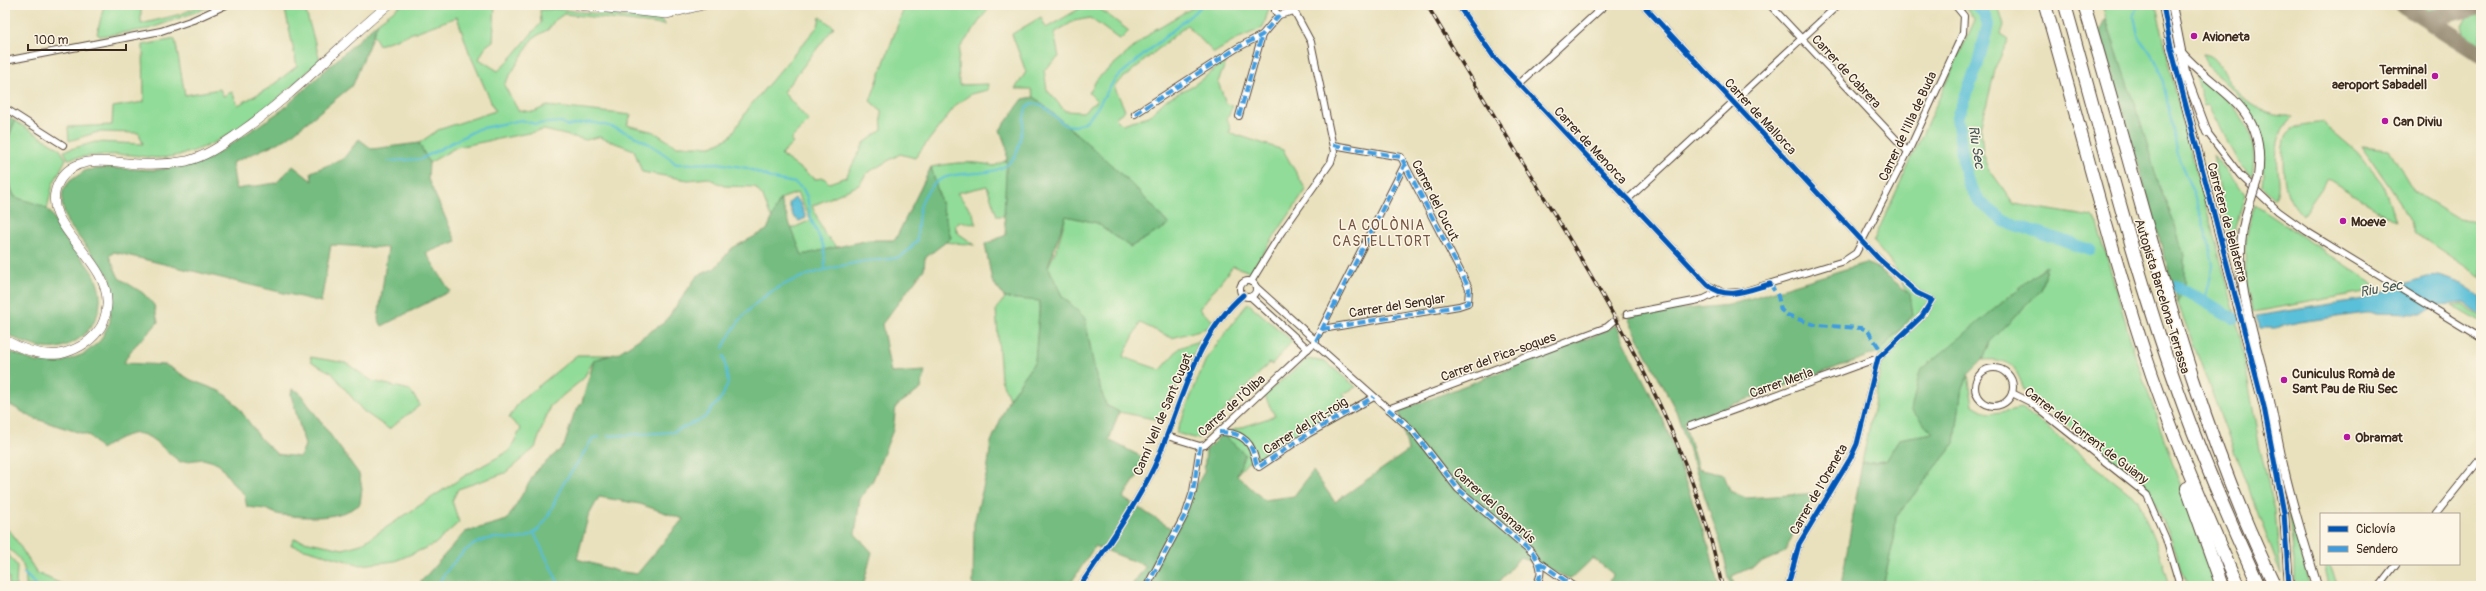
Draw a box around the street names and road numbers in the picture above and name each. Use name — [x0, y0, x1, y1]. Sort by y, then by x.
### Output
street label: Carrer de Cabrera — [1808, 32, 1884, 112]
street label: Carrer de l'Illa de Buda — [1875, 69, 1940, 184]
street label: Carrer de Mallorca — [1721, 75, 1800, 158]
street label: Carrer de Menorca — [1550, 104, 1630, 188]
street label: Carrer del Cucut — [1408, 157, 1463, 244]
street label: Carretera de Bellaterra — [2203, 161, 2251, 284]
street label: Autopista Barcelona-Terrassa — [2131, 217, 2193, 376]
street label: Carrer del Senglar — [1348, 290, 1447, 321]
street label: Carrer del Pica-soques — [1439, 329, 1558, 385]
street label: Camí Vell de Sant Cugat — [1130, 350, 1196, 478]
street label: Carrer Merla — [1747, 364, 1815, 402]
street label: Carrer de l'Òliba — [1195, 371, 1269, 440]
street label: Carrer del Torrent de Guiany — [2021, 384, 2152, 488]
street label: Carrer del Pit-roig — [1260, 393, 1351, 458]
street label: Carrer de l'Oreneta — [1786, 441, 1851, 538]
street label: Carrer del Gamarús — [1450, 465, 1539, 547]

